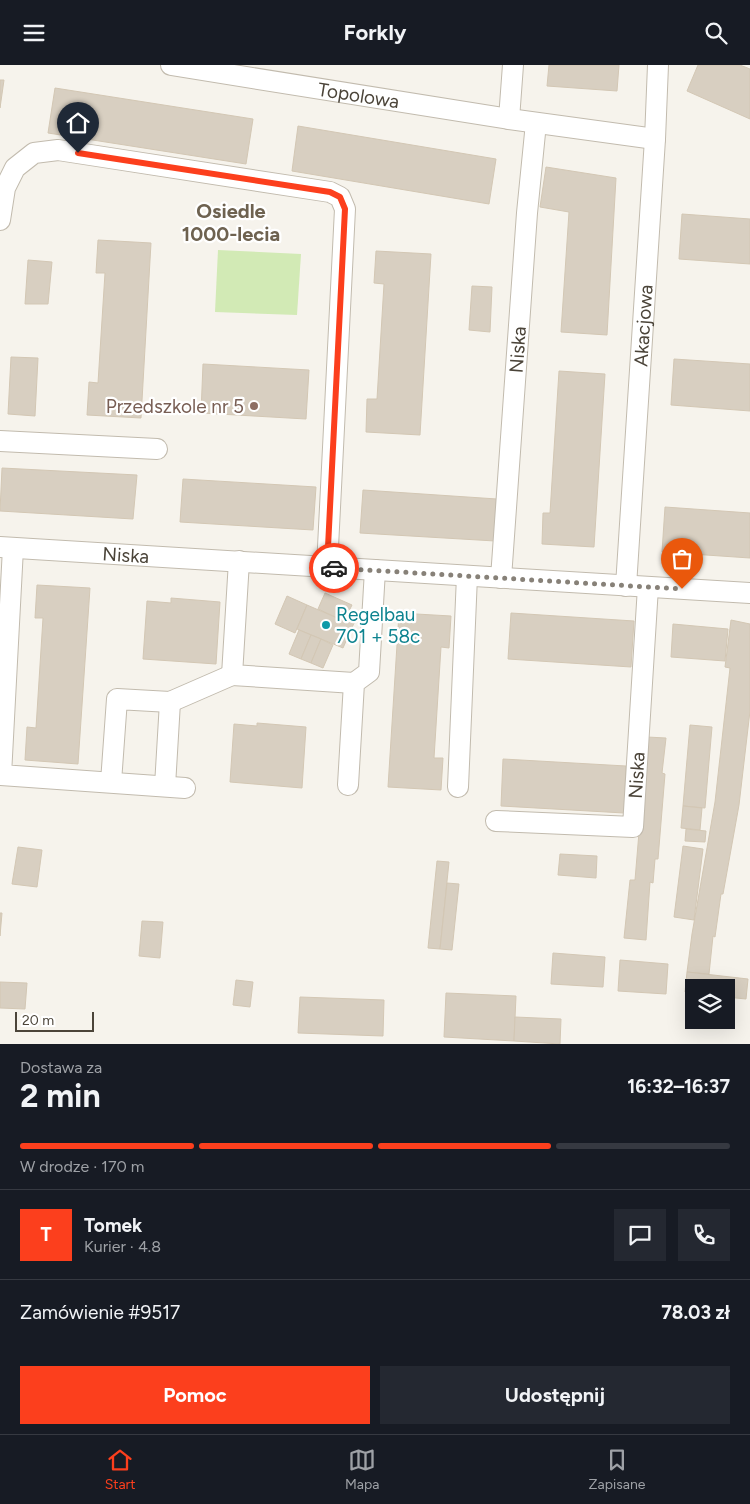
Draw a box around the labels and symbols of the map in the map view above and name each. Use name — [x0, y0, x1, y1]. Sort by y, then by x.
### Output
street label: Topolowa — [316, 77, 401, 113]
pin — [57, 102, 99, 153]
district label: Osiedle 1000-lecia — [182, 199, 280, 246]
street label: Akacjowa — [629, 284, 657, 367]
street label: Niska — [504, 325, 530, 374]
place label: Przedszkole nr 5 — [106, 395, 244, 418]
marker: Przedszkole nr 5 — [248, 400, 260, 412]
pin — [661, 538, 703, 589]
street label: Niska — [102, 542, 150, 568]
courier — [309, 543, 359, 593]
place label: Regelbau 701 + 58c — [336, 603, 420, 648]
marker: Regelbau 701 + 58c — [320, 619, 332, 631]
street label: Niska — [623, 751, 649, 799]
scale bar — [15, 1009, 94, 1032]

